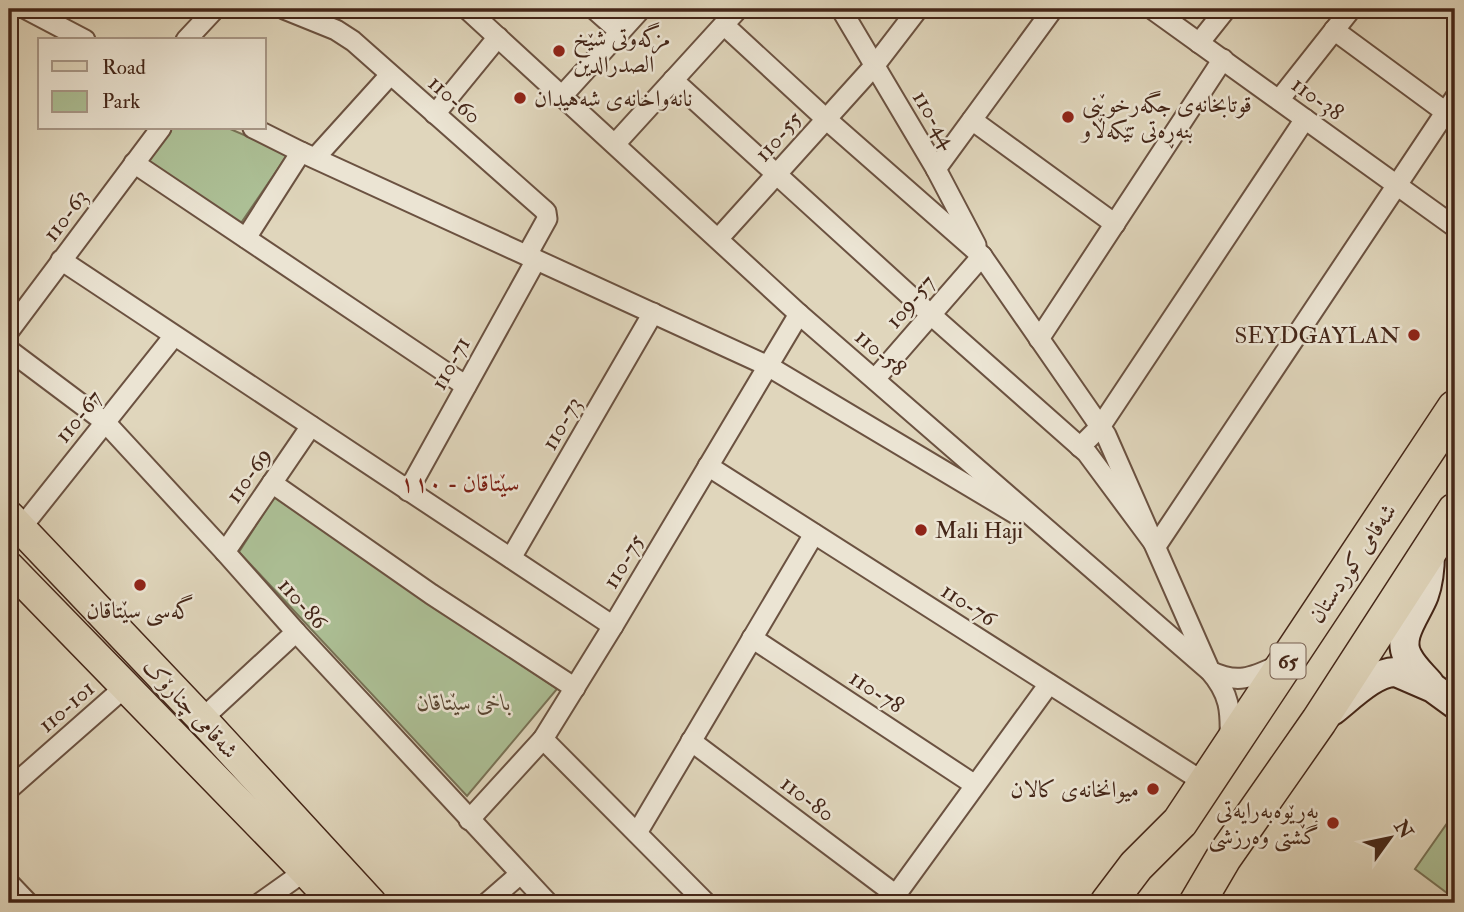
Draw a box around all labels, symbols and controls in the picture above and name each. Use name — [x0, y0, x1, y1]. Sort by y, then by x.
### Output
place label: مزگەوتی شێخ الصدرالدين — [573, 22, 670, 79]
legend — [38, 38, 266, 130]
marker: مزگەوتی شێخ الصدرالدين — [551, 43, 567, 59]
text: Road — [102, 54, 147, 81]
street label: 110-60 — [422, 68, 487, 130]
street label: 110-38 — [1286, 70, 1350, 127]
place label: نانەواخانەی شەهیدان — [534, 84, 692, 113]
street label: 110-44 — [906, 85, 964, 155]
text: Park — [102, 88, 140, 115]
marker: نانەواخانەی شەهیدان — [512, 90, 528, 106]
place label: قوتابخانەی جگەرخوێنی بنەڕەتی تێکەڵاو — [1080, 90, 1252, 149]
street label: 110-55 — [748, 105, 809, 168]
marker: قوتابخانەی جگەرخوێنی بنەڕەتی تێکەڵاو — [1060, 109, 1076, 125]
street label: 110-63 — [36, 183, 94, 247]
street label: 109-57 — [879, 268, 942, 334]
place label: SEYDGAYLAN — [1234, 321, 1400, 350]
street label: 110-58 — [849, 322, 912, 383]
marker: SEYDGAYLAN — [1406, 327, 1422, 343]
street label: 110-71 — [424, 331, 477, 395]
street label: 110-67 — [48, 384, 109, 449]
street label: 110-73 — [535, 391, 588, 455]
street label: 110-69 — [219, 442, 278, 509]
district label: سێتاقان - ١١٠ — [400, 468, 520, 499]
street label: شەقامی کوردستان — [1302, 498, 1403, 629]
place label: Mali Haji — [935, 516, 1023, 545]
marker: Mali Haji — [913, 522, 929, 538]
street label: 110-75 — [596, 529, 651, 594]
street label: 110-86 — [272, 571, 334, 636]
street label: 110-76 — [936, 576, 1003, 634]
marker: گەسی سێتاقان — [132, 577, 148, 593]
place label: گەسی سێتاقان — [86, 594, 194, 627]
road number: 65 — [1270, 644, 1306, 678]
street label: شەقامی چنارۆک — [137, 652, 245, 765]
street label: 110-78 — [844, 663, 910, 720]
street label: 110-101 — [32, 674, 101, 739]
park label: باخی سێتاقان — [417, 688, 512, 717]
street label: 110-80 — [775, 769, 841, 828]
place label: میوانخانەی کالان — [1010, 775, 1139, 804]
marker: میوانخانەی کالان — [1145, 781, 1161, 797]
place label: بەڕێوەبەرایەتی گشتی وەرزشی — [1208, 796, 1319, 853]
north arrow — [1356, 804, 1426, 874]
marker: بەڕێوەبەرایەتی گشتی وەرزشی — [1325, 815, 1341, 831]
text: N — [1388, 815, 1419, 844]

